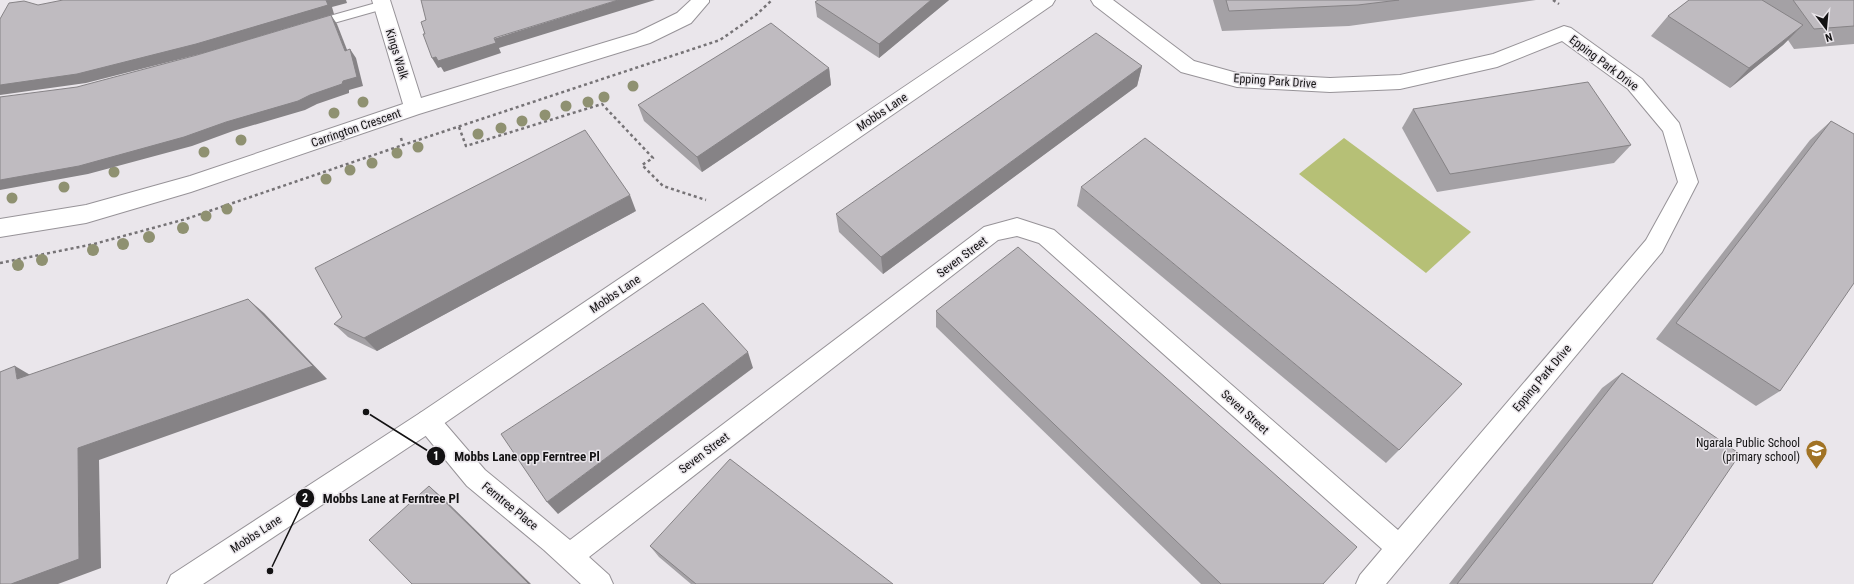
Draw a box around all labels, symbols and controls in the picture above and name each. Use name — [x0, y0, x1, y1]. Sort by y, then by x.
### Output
north arrow — [1806, 8, 1846, 48]
street label: Kings Walk — [383, 27, 411, 82]
text: N — [1823, 30, 1834, 44]
street label: Epping Park Drive — [1567, 32, 1642, 94]
street label: Epping Park Drive — [1233, 71, 1317, 91]
street label: Mobbs Lane — [854, 90, 910, 134]
street label: Carrington Crescent — [309, 106, 403, 150]
street label: Seven Street — [934, 233, 990, 280]
street label: Mobbs Lane — [587, 272, 643, 316]
street label: Epping Park Drive — [1510, 341, 1574, 414]
street label: Seven Street — [1218, 387, 1272, 437]
street label: Seven Street — [676, 429, 732, 476]
place label: Ngarala Public School (primary school) — [1696, 436, 1800, 464]
school or university icon: Ngarala Public School (primary school) — [1803, 437, 1829, 470]
callout: Mobbs Lane opp Ferntree Pl — [426, 444, 608, 469]
text: 1 — [433, 449, 439, 463]
text: Mobbs Lane opp Ferntree Pl — [454, 449, 600, 464]
street label: Ferntree Place — [479, 479, 541, 533]
callout: Mobbs Lane at Ferntree Pl — [295, 486, 467, 511]
text: 2 — [302, 491, 308, 505]
text: Mobbs Lane at Ferntree Pl — [323, 491, 459, 506]
street label: Mobbs Lane — [228, 512, 284, 556]

